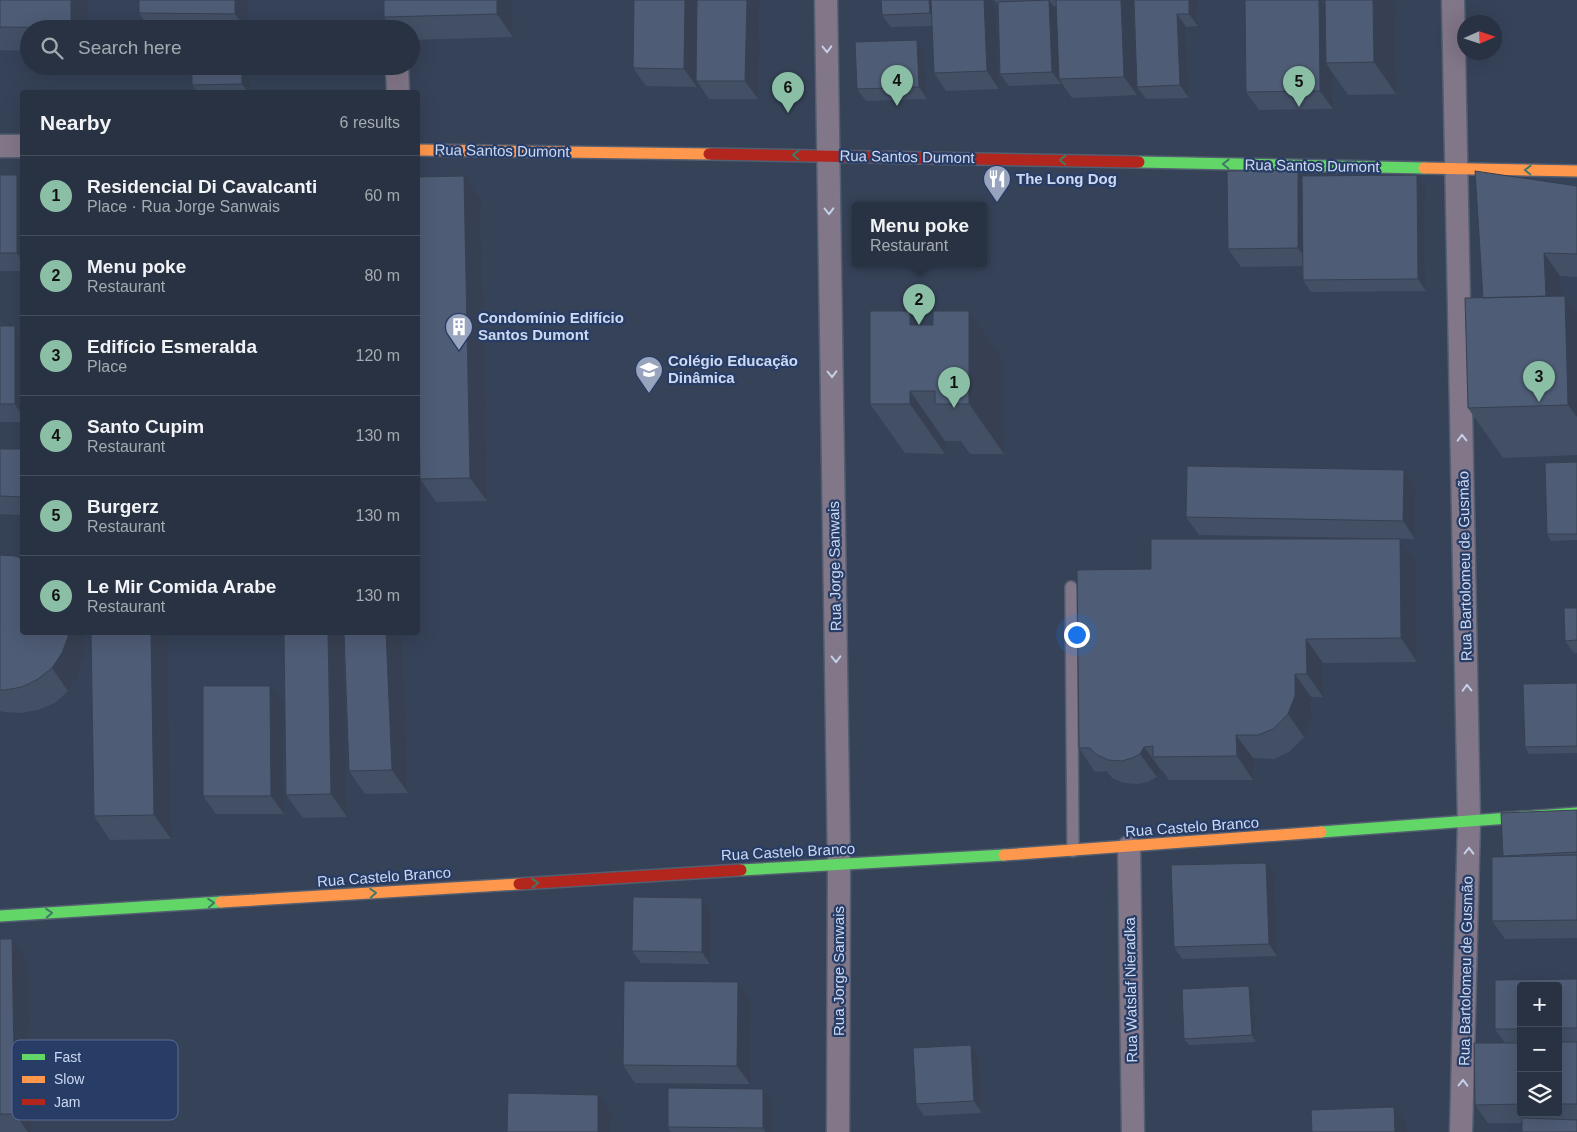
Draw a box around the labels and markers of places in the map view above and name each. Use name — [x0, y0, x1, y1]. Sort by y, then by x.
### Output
pin: 4 — [881, 65, 913, 106]
pin: 5 — [1283, 66, 1315, 107]
pin: 6 — [772, 72, 804, 113]
restaurant icon: The Long Dog — [982, 164, 1012, 203]
place label: The Long Dog — [1016, 170, 1117, 187]
pin: 2 — [903, 284, 935, 325]
place label: Condomínio Edifício Santos Dumont — [478, 309, 624, 343]
building icon: Condomínio Edifício Santos Dumont — [444, 312, 474, 351]
place label: Colégio Educação Dinâmica — [668, 352, 798, 386]
school or university icon: Colégio Educação Dinâmica — [634, 355, 664, 394]
pin: 3 — [1523, 361, 1555, 402]
pin: 1 — [938, 367, 970, 408]

